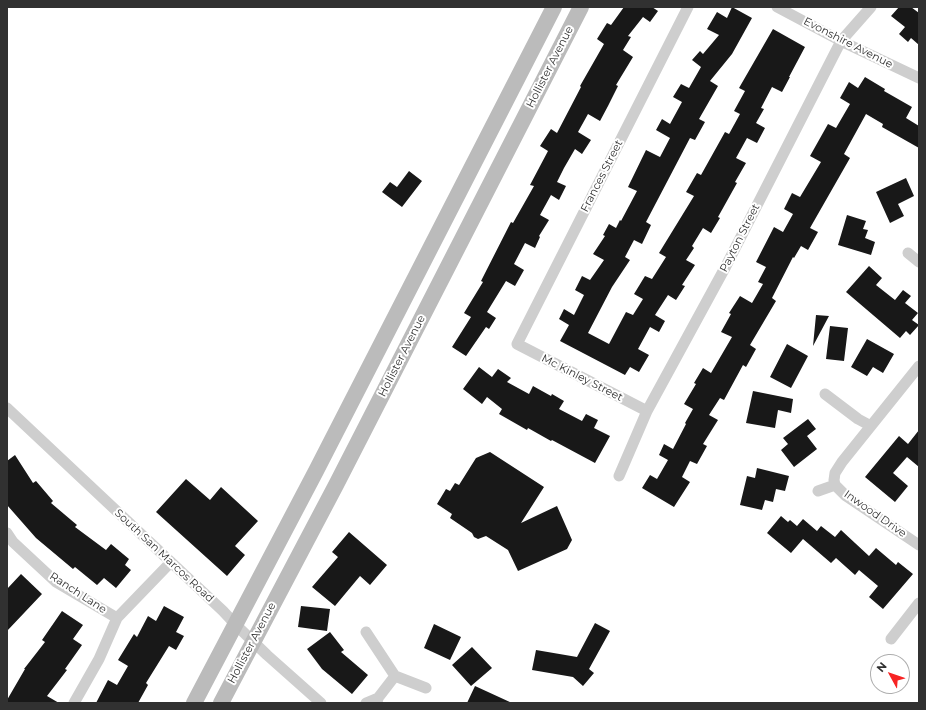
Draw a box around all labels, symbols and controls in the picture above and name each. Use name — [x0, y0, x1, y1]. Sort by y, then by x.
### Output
street label: Evonshire Avenue — [801, 15, 895, 71]
street label: Hollister Avenue — [524, 24, 576, 110]
street label: Frances Street — [578, 138, 626, 214]
street label: Payton Street — [717, 202, 763, 274]
street label: Hollister Avenue — [376, 313, 428, 399]
street label: Mc Kinley Street — [539, 352, 625, 404]
street label: Inwood Drive — [841, 488, 909, 540]
street label: South San Marcos Road — [112, 507, 216, 605]
street label: Ranch Lane — [47, 570, 109, 616]
street label: Hollister Avenue — [225, 600, 279, 686]
north arrow — [870, 654, 910, 694]
text: N — [873, 659, 890, 675]

